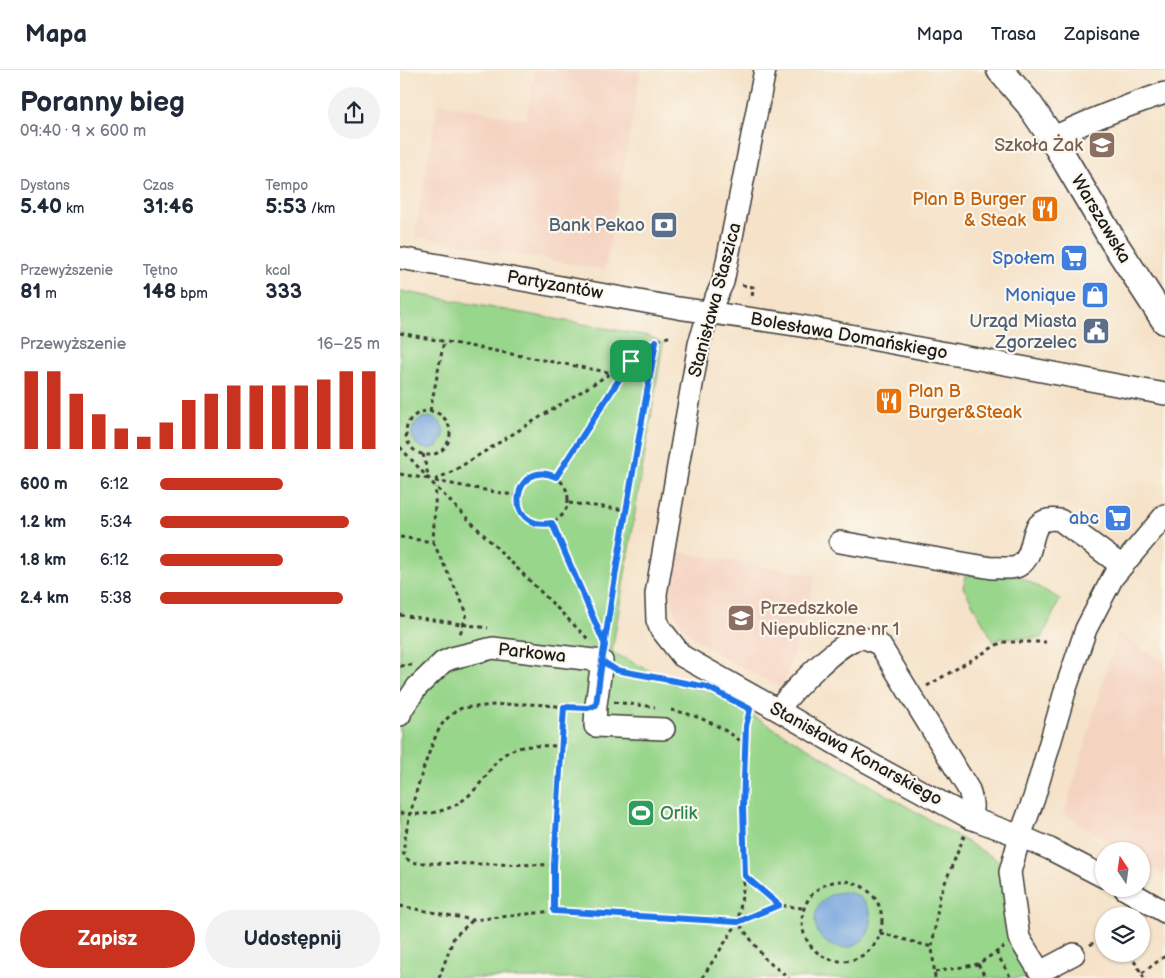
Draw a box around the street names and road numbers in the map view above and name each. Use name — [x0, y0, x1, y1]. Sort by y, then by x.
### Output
street label: Warszawska — [1066, 171, 1136, 267]
street label: Stanisława Staszica — [684, 220, 746, 380]
street label: Partyzantów — [505, 266, 605, 304]
street label: Bolesława Domańskiego — [749, 308, 949, 364]
street label: Parkowa — [497, 639, 567, 667]
street label: Stanisława Konarskiego — [766, 698, 946, 810]

